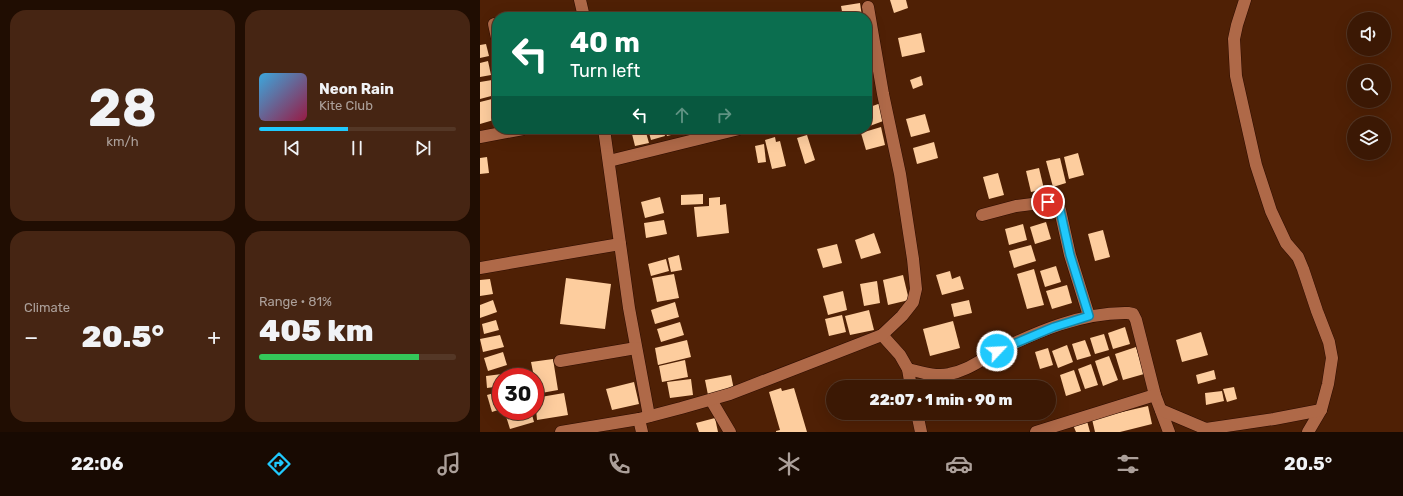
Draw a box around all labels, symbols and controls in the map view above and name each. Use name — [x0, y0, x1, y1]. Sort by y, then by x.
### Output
map controls — [1347, 12, 1391, 160]
button: sound — [1347, 12, 1391, 56]
text: 40 m — [570, 26, 640, 59]
icon: left — [504, 28, 556, 80]
text: Turn left — [570, 60, 640, 82]
button: search — [1347, 64, 1391, 108]
text: 28 — [88, 77, 157, 139]
text: Neon Rain — [319, 80, 394, 98]
text: Kite Club — [319, 98, 373, 113]
icon: left — [629, 104, 651, 126]
icon: ahead — [671, 104, 693, 126]
icon: right — [713, 104, 735, 126]
button: layers — [1347, 116, 1391, 160]
text: km/h — [106, 134, 139, 149]
icon: previous — [281, 137, 303, 159]
icon: pause — [346, 137, 368, 159]
icon: next — [412, 137, 434, 159]
pin — [1031, 185, 1065, 219]
icon: arrive — [1037, 191, 1059, 213]
text: Range · 81% — [259, 294, 332, 309]
text: Climate — [24, 300, 70, 315]
text: 405 km — [259, 313, 374, 349]
text: 20.5° — [81, 319, 164, 355]
text: − — [24, 324, 38, 351]
text: + — [207, 324, 221, 351]
position arrow — [976, 330, 1018, 372]
speed limit sign: 30 — [492, 368, 544, 420]
text: 22:07 · 1 min · 90 m — [870, 391, 1012, 409]
icon: directions — [265, 450, 293, 478]
icon: music — [435, 450, 463, 478]
icon: phone — [605, 450, 633, 478]
icon: climate — [775, 450, 803, 478]
icon: car — [945, 450, 973, 478]
icon: filters — [1114, 450, 1142, 478]
text: 22:06 — [71, 453, 124, 475]
text: 20.5° — [1284, 453, 1332, 475]

